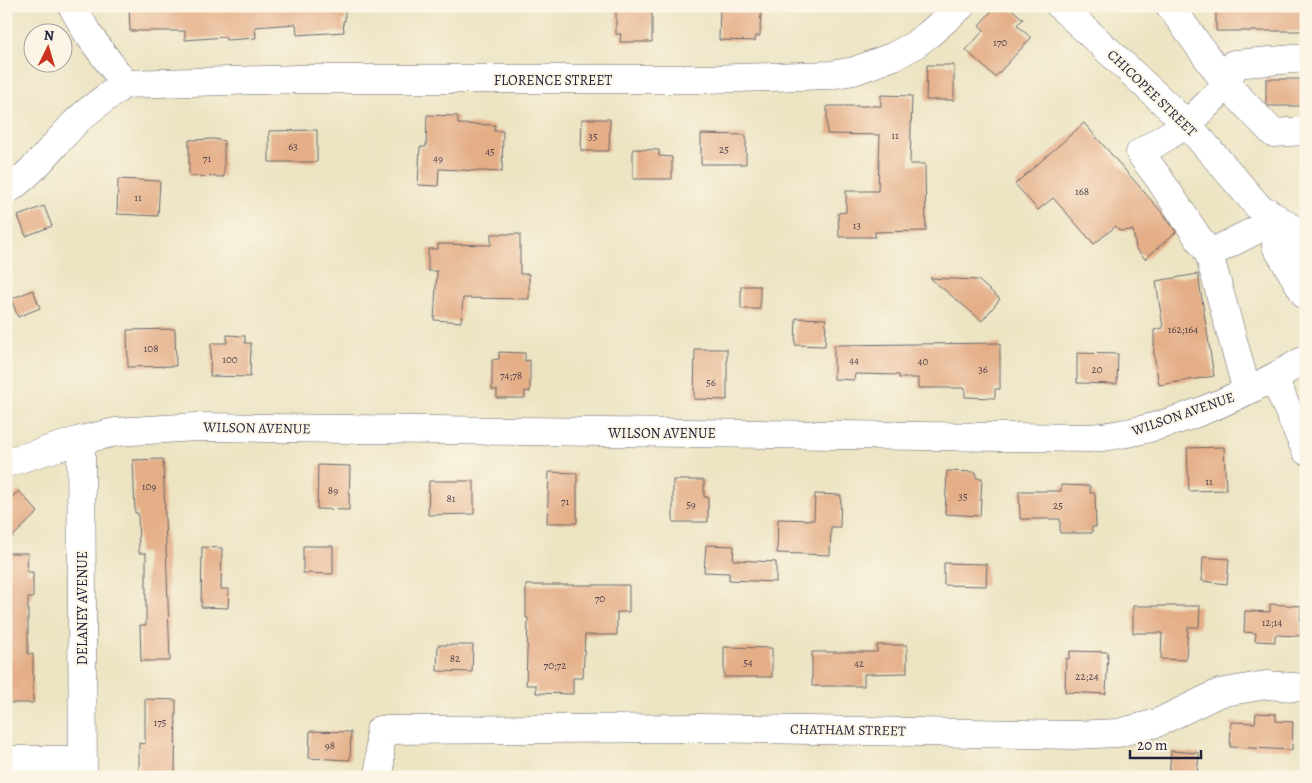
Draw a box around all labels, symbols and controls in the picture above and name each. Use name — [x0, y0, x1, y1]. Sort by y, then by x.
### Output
north arrow — [22, 22, 72, 72]
text: N — [43, 26, 55, 45]
house number: 170 — [993, 35, 1007, 50]
street label: CHICOPEE STREET — [1103, 45, 1201, 141]
street label: FLORENCE STREET — [494, 71, 613, 90]
house number: 11 — [891, 128, 899, 143]
house number: 35 — [588, 129, 598, 144]
house number: 63 — [288, 139, 298, 154]
house number: 25 — [719, 142, 729, 157]
house number: 45 — [485, 144, 495, 159]
house number: 71 — [203, 151, 211, 166]
house number: 49 — [433, 151, 443, 166]
house number: 168 — [1075, 184, 1089, 199]
house number: 11 — [134, 190, 142, 205]
house number: 13 — [853, 218, 861, 233]
house number: 162;164 — [1168, 322, 1198, 337]
house number: 108 — [144, 341, 158, 356]
house number: 100 — [222, 352, 238, 367]
house number: 44 — [849, 353, 859, 368]
house number: 40 — [918, 354, 929, 369]
house number: 36 — [978, 362, 988, 377]
house number: 20 — [1091, 362, 1103, 377]
house number: 74;78 — [500, 368, 522, 383]
house number: 56 — [706, 375, 716, 390]
street label: WILSON AVENUE — [1128, 388, 1237, 441]
street label: WILSON AVENUE — [202, 418, 311, 438]
street label: WILSON AVENUE — [607, 424, 716, 443]
house number: 11 — [1205, 474, 1213, 489]
house number: 109 — [142, 479, 156, 494]
house number: 89 — [328, 483, 338, 498]
house number: 35 — [958, 489, 968, 504]
house number: 81 — [446, 491, 456, 506]
house number: 71 — [561, 494, 569, 509]
house number: 59 — [686, 497, 696, 512]
house number: 25 — [1053, 498, 1063, 513]
street label: DELANEY AVENUE — [73, 551, 92, 665]
house number: 70 — [595, 591, 605, 606]
house number: 12;14 — [1262, 615, 1282, 630]
house number: 82 — [450, 651, 460, 666]
house number: 54 — [743, 655, 753, 670]
house number: 42 — [854, 656, 864, 671]
house number: 70;72 — [544, 658, 566, 673]
house number: 22;24 — [1075, 669, 1099, 684]
house number: 175 — [153, 715, 167, 730]
street label: CHATHAM STREET — [790, 719, 906, 741]
scale bar — [1130, 728, 1201, 760]
text: 20 m — [1137, 735, 1168, 755]
house number: 98 — [325, 738, 335, 753]

